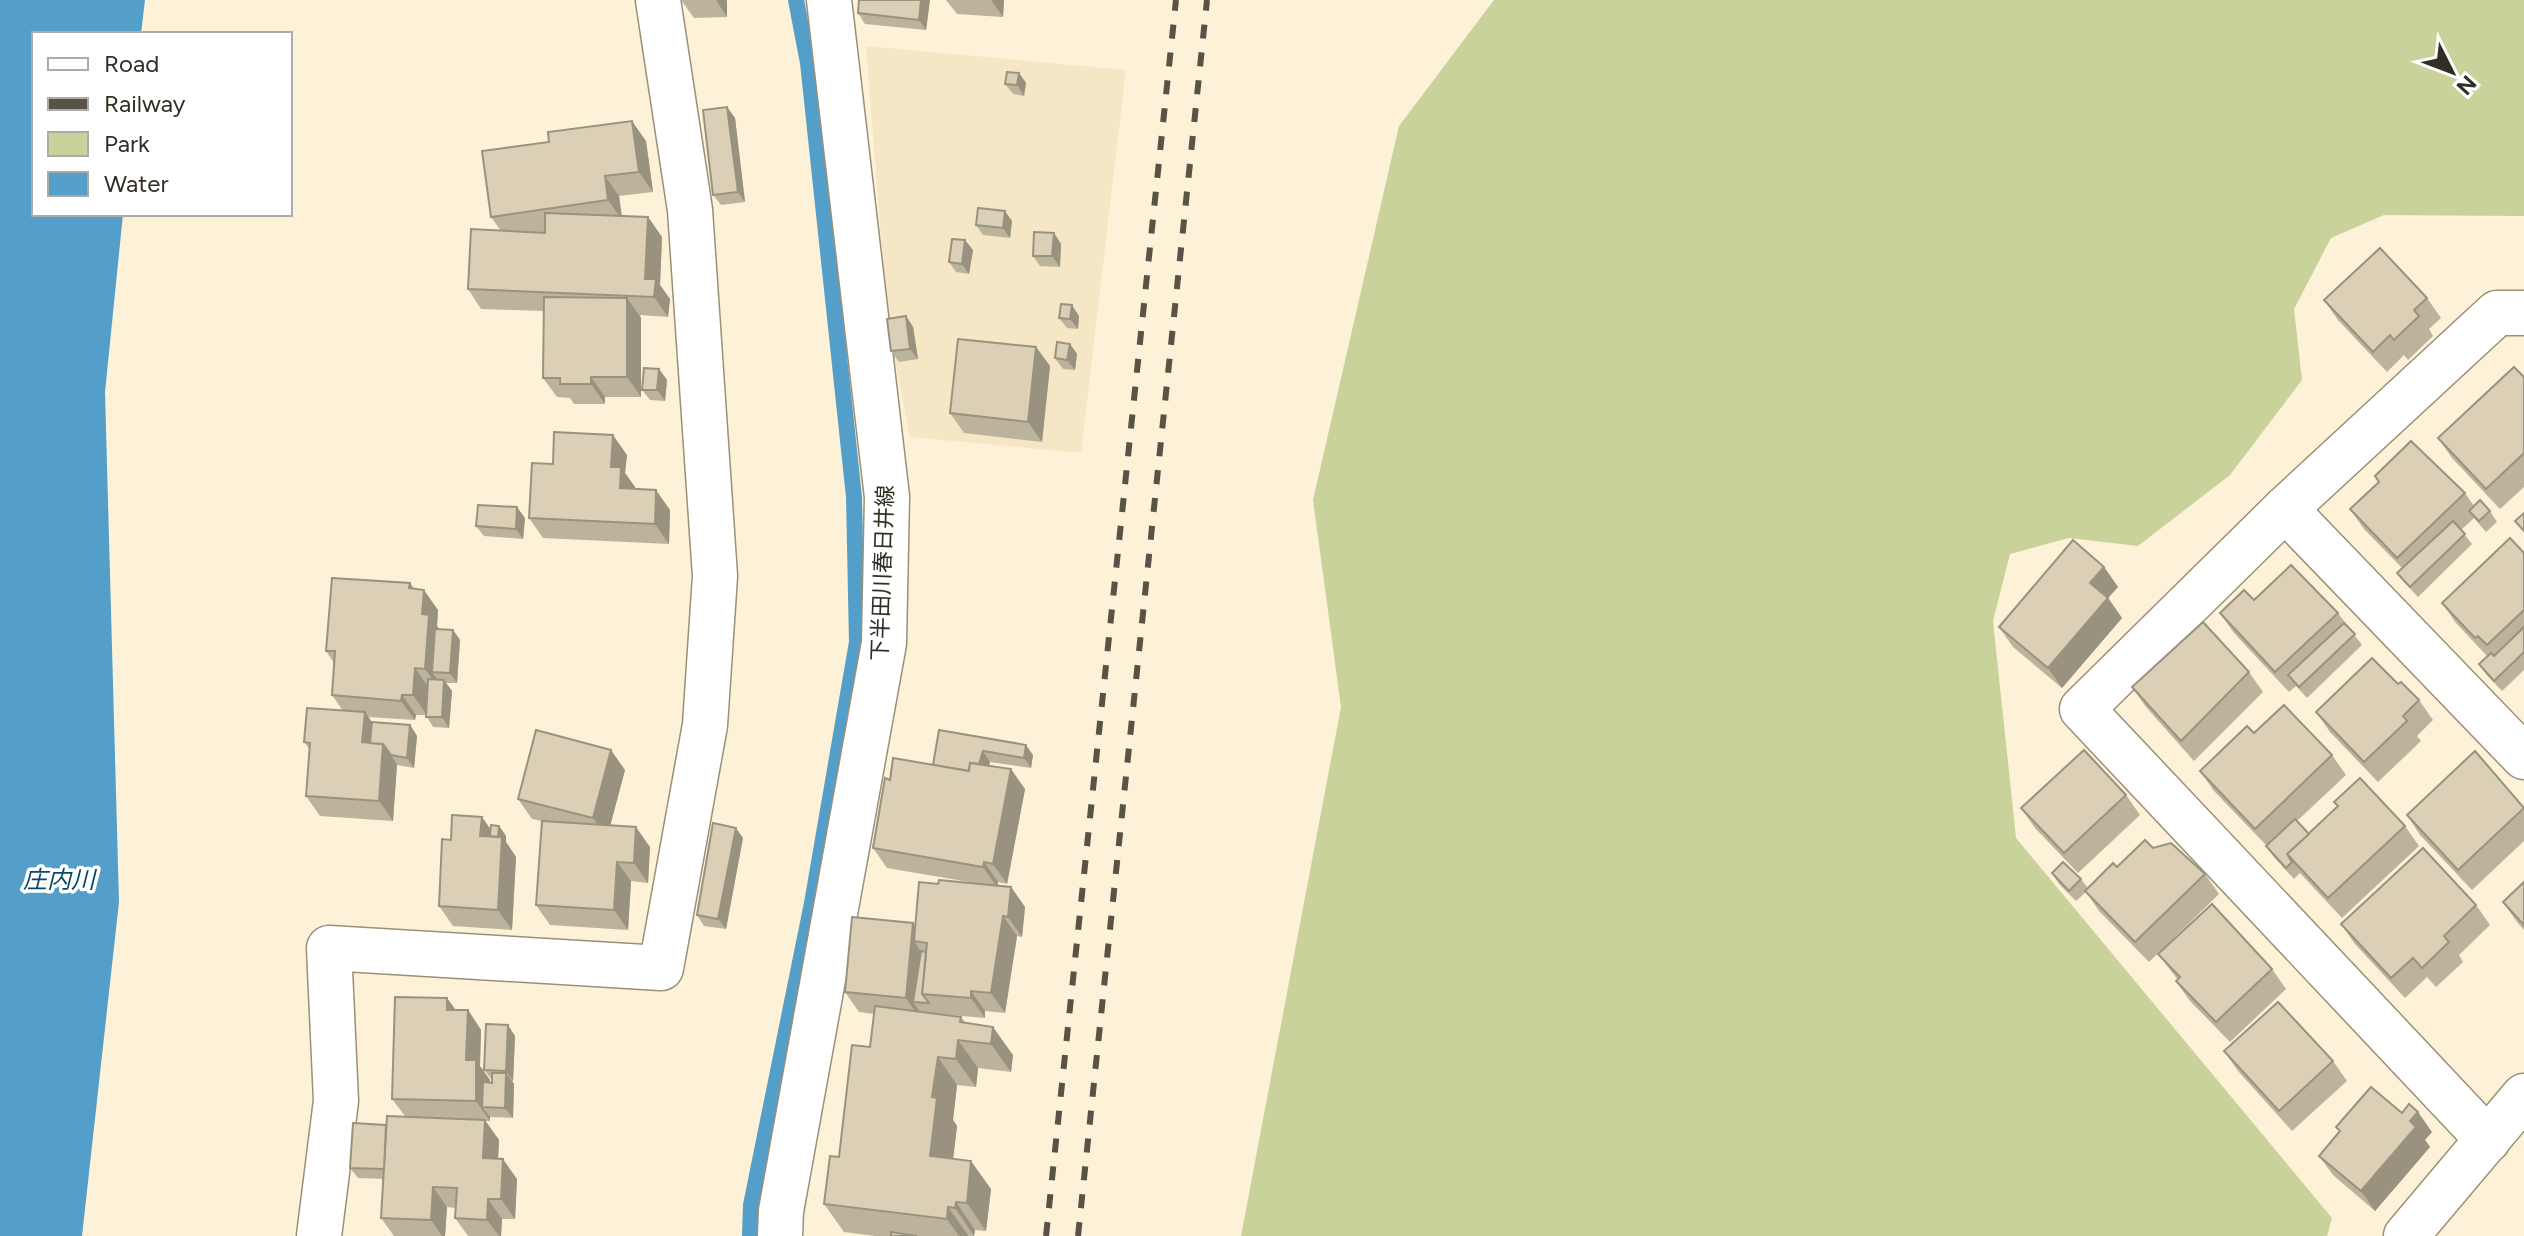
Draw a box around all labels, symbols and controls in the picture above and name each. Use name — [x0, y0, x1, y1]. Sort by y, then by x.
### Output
legend — [32, 32, 292, 216]
north arrow — [2412, 32, 2492, 112]
text: Road — [104, 49, 159, 78]
text: N — [2451, 70, 2482, 100]
text: Railway — [104, 89, 186, 118]
text: Park — [104, 129, 150, 158]
text: Water — [104, 169, 169, 198]
street label: 下半田川春日井線 — [866, 485, 899, 661]
water label: 庄内川 — [23, 865, 98, 894]

